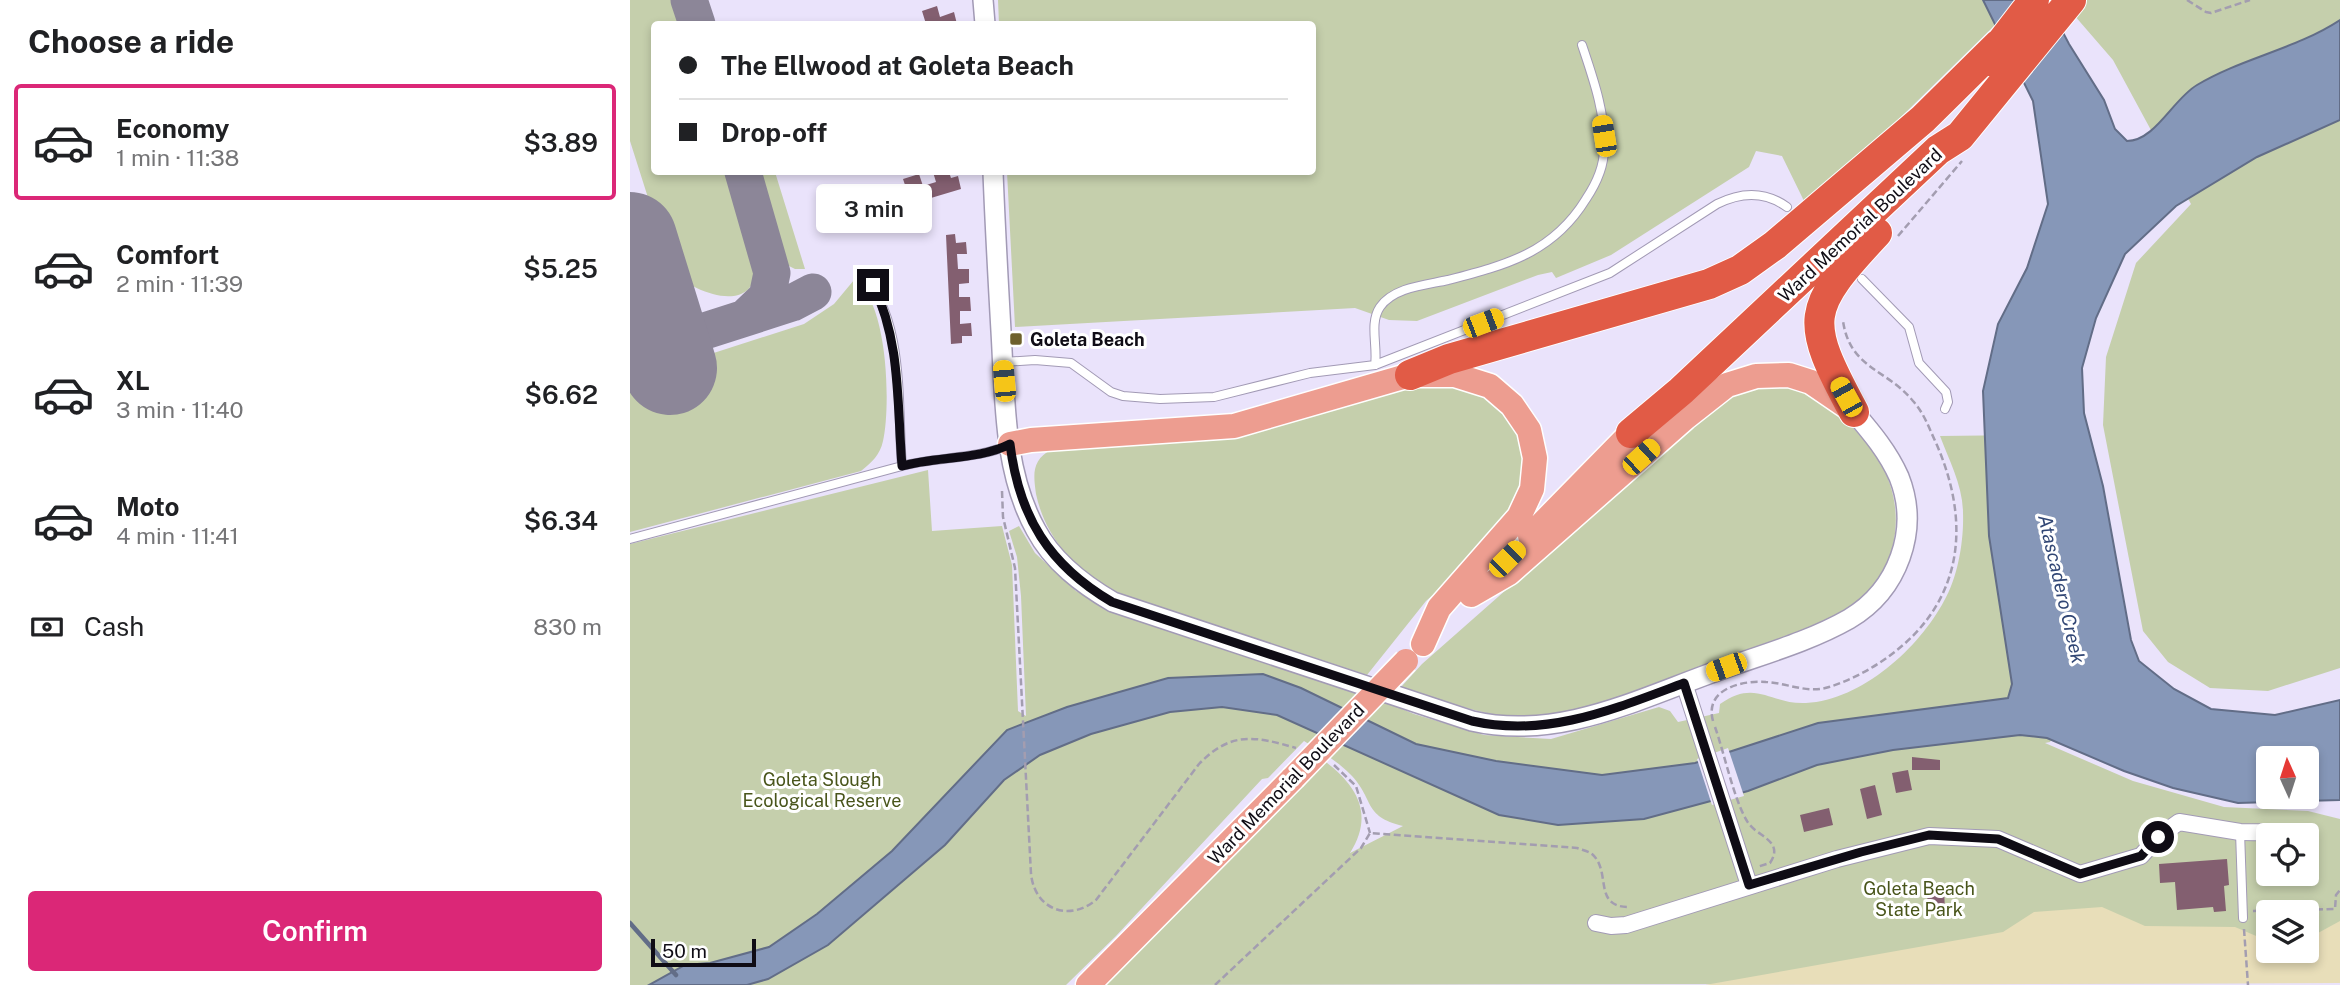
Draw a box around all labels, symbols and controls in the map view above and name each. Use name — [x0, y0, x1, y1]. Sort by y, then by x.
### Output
text: Choose a ride — [28, 23, 234, 60]
text: The Ellwood at Goleta Beach — [721, 50, 1074, 81]
icon: car — [32, 111, 95, 174]
text: Economy — [116, 113, 229, 144]
car — [1591, 114, 1618, 158]
text: Drop-off — [721, 117, 827, 148]
text: $3.89 — [523, 127, 598, 158]
text: 1 min · 11:38 — [116, 144, 239, 171]
street label: Ward Memorial Boulevard — [1774, 144, 1946, 306]
callout: 3 min — [815, 184, 931, 232]
text: 3 min — [844, 195, 904, 222]
icon: car — [32, 237, 95, 300]
text: Comfort — [116, 239, 219, 270]
text: $5.25 — [523, 253, 598, 284]
route end — [857, 269, 889, 301]
text: 2 min · 11:39 — [116, 270, 243, 297]
car — [1460, 306, 1507, 340]
place label: Goleta Beach — [1030, 329, 1145, 350]
marker: Goleta Beach — [1008, 331, 1024, 347]
car — [992, 359, 1017, 403]
icon: car — [32, 363, 95, 426]
text: XL — [116, 365, 150, 396]
car — [1827, 374, 1866, 420]
text: $6.62 — [525, 379, 598, 410]
text: 3 min · 11:40 — [116, 396, 244, 423]
car — [1619, 435, 1664, 479]
icon: car — [32, 489, 95, 552]
text: Moto — [116, 491, 179, 522]
text: $6.34 — [524, 505, 598, 536]
water label: Atascadero Creek — [2034, 513, 2090, 666]
text: 4 min · 11:41 — [116, 522, 239, 549]
car — [1485, 537, 1530, 581]
icon: cash — [28, 608, 66, 646]
text: Cash — [84, 611, 144, 642]
text: 830 m — [533, 613, 602, 640]
car — [1703, 650, 1750, 684]
street label: Ward Memorial Boulevard — [1204, 699, 1368, 869]
north arrow — [2256, 746, 2319, 808]
map controls — [2256, 746, 2319, 963]
park label: Goleta Slough Ecological Reserve — [743, 769, 901, 811]
route start — [2142, 821, 2174, 853]
button: locate — [2256, 823, 2319, 886]
park label: Goleta Beach State Park — [1863, 878, 1975, 920]
button: Confirm — [28, 891, 602, 971]
button: layers — [2256, 900, 2319, 963]
scale bar — [651, 936, 756, 968]
text: 50 m — [662, 940, 707, 962]

